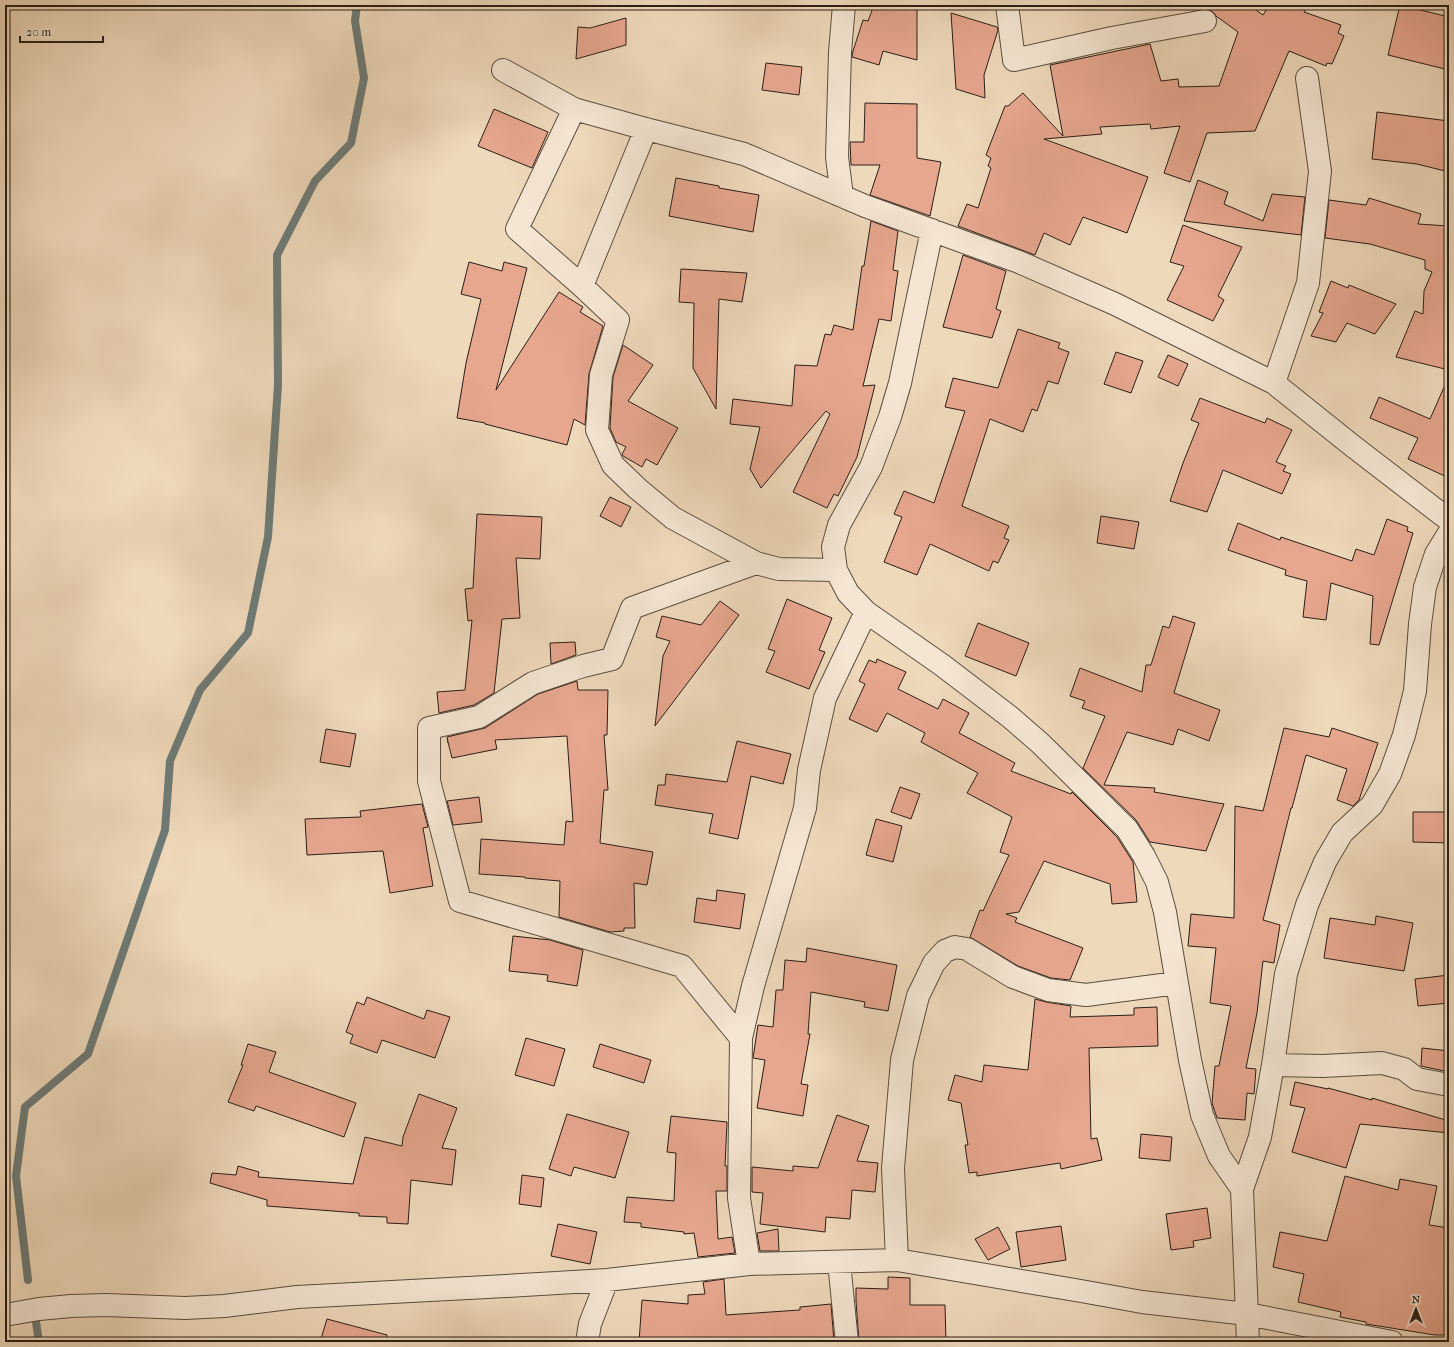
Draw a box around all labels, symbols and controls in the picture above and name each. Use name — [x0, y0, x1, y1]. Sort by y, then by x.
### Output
scale bar — [20, 18, 103, 44]
text: 20 m — [26, 25, 51, 39]
north arrow — [1396, 1289, 1436, 1329]
text: N — [1412, 1293, 1421, 1306]

